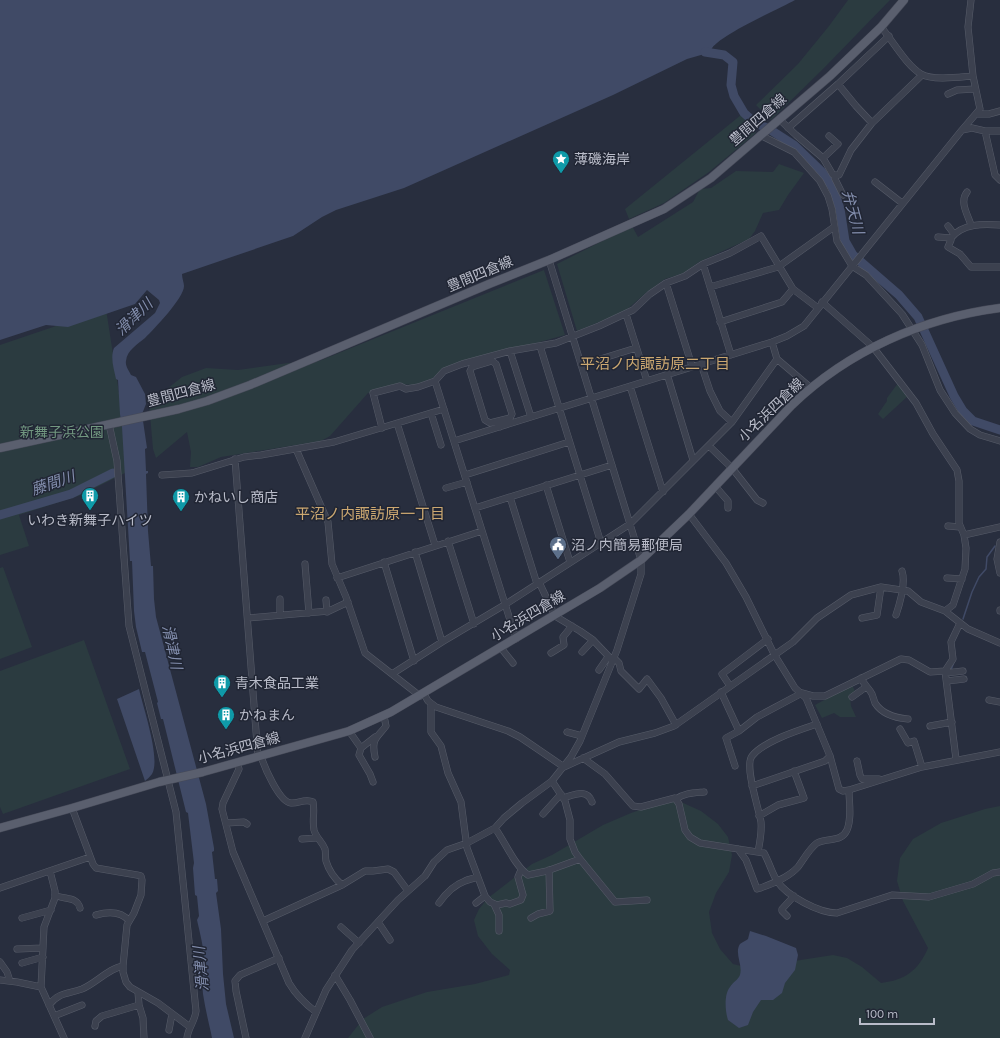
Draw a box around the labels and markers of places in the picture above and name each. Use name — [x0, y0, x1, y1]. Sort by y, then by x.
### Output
place icon: 薄磯海岸 — [551, 149, 571, 174]
place label: 薄磯海岸 — [574, 151, 630, 168]
building icon: いわき新舞子ハイツ — [80, 486, 100, 511]
building icon: かねいし商店 — [171, 487, 191, 512]
place label: かねいし商店 — [194, 489, 278, 506]
place label: いわき新舞子ハイツ — [27, 512, 153, 529]
public building icon: 沼ノ内簡易郵便局 — [548, 535, 568, 560]
place label: 沼ノ内簡易郵便局 — [571, 537, 683, 554]
building icon: 青木食品工業 — [212, 673, 232, 698]
place label: 青木食品工業 — [235, 675, 319, 692]
building icon: かねまん — [216, 705, 236, 730]
place label: かねまん — [239, 707, 295, 724]

